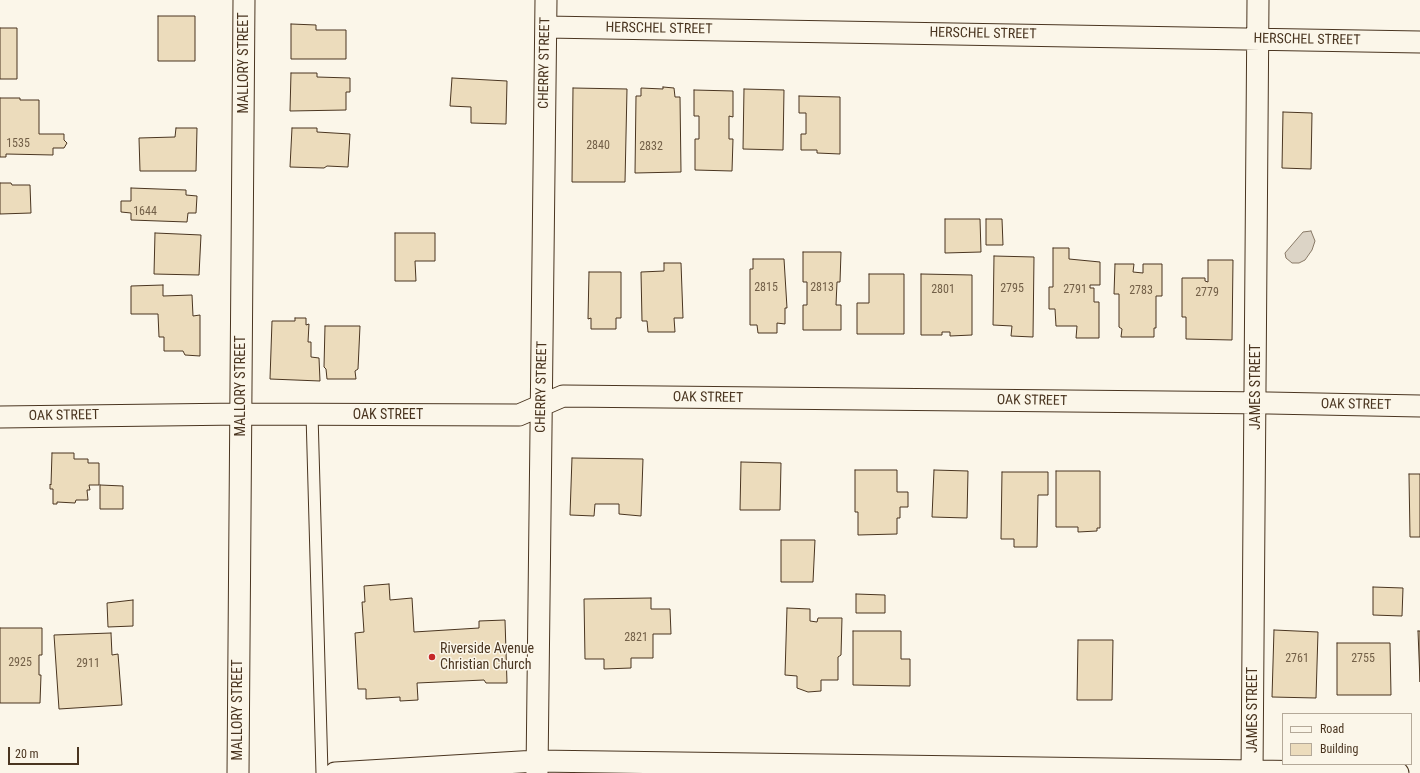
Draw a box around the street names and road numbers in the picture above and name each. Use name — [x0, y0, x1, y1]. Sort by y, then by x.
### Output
street label: MALLORY STREET — [236, 12, 252, 114]
street label: CHERRY STREET — [536, 17, 554, 109]
street label: HERSCHEL STREET — [605, 20, 713, 38]
street label: HERSCHEL STREET — [929, 25, 1037, 43]
street label: HERSCHEL STREET — [1253, 31, 1361, 49]
street label: MALLORY STREET — [233, 335, 249, 437]
street label: CHERRY STREET — [533, 341, 551, 433]
street label: JAMES STREET — [1248, 344, 1264, 430]
street label: OAK STREET — [673, 389, 743, 407]
street label: OAK STREET — [997, 392, 1067, 410]
street label: OAK STREET — [1321, 396, 1391, 414]
street label: OAK STREET — [29, 407, 99, 425]
street label: OAK STREET — [353, 407, 423, 423]
street label: MALLORY STREET — [230, 659, 246, 761]
street label: JAMES STREET — [1245, 667, 1261, 753]

